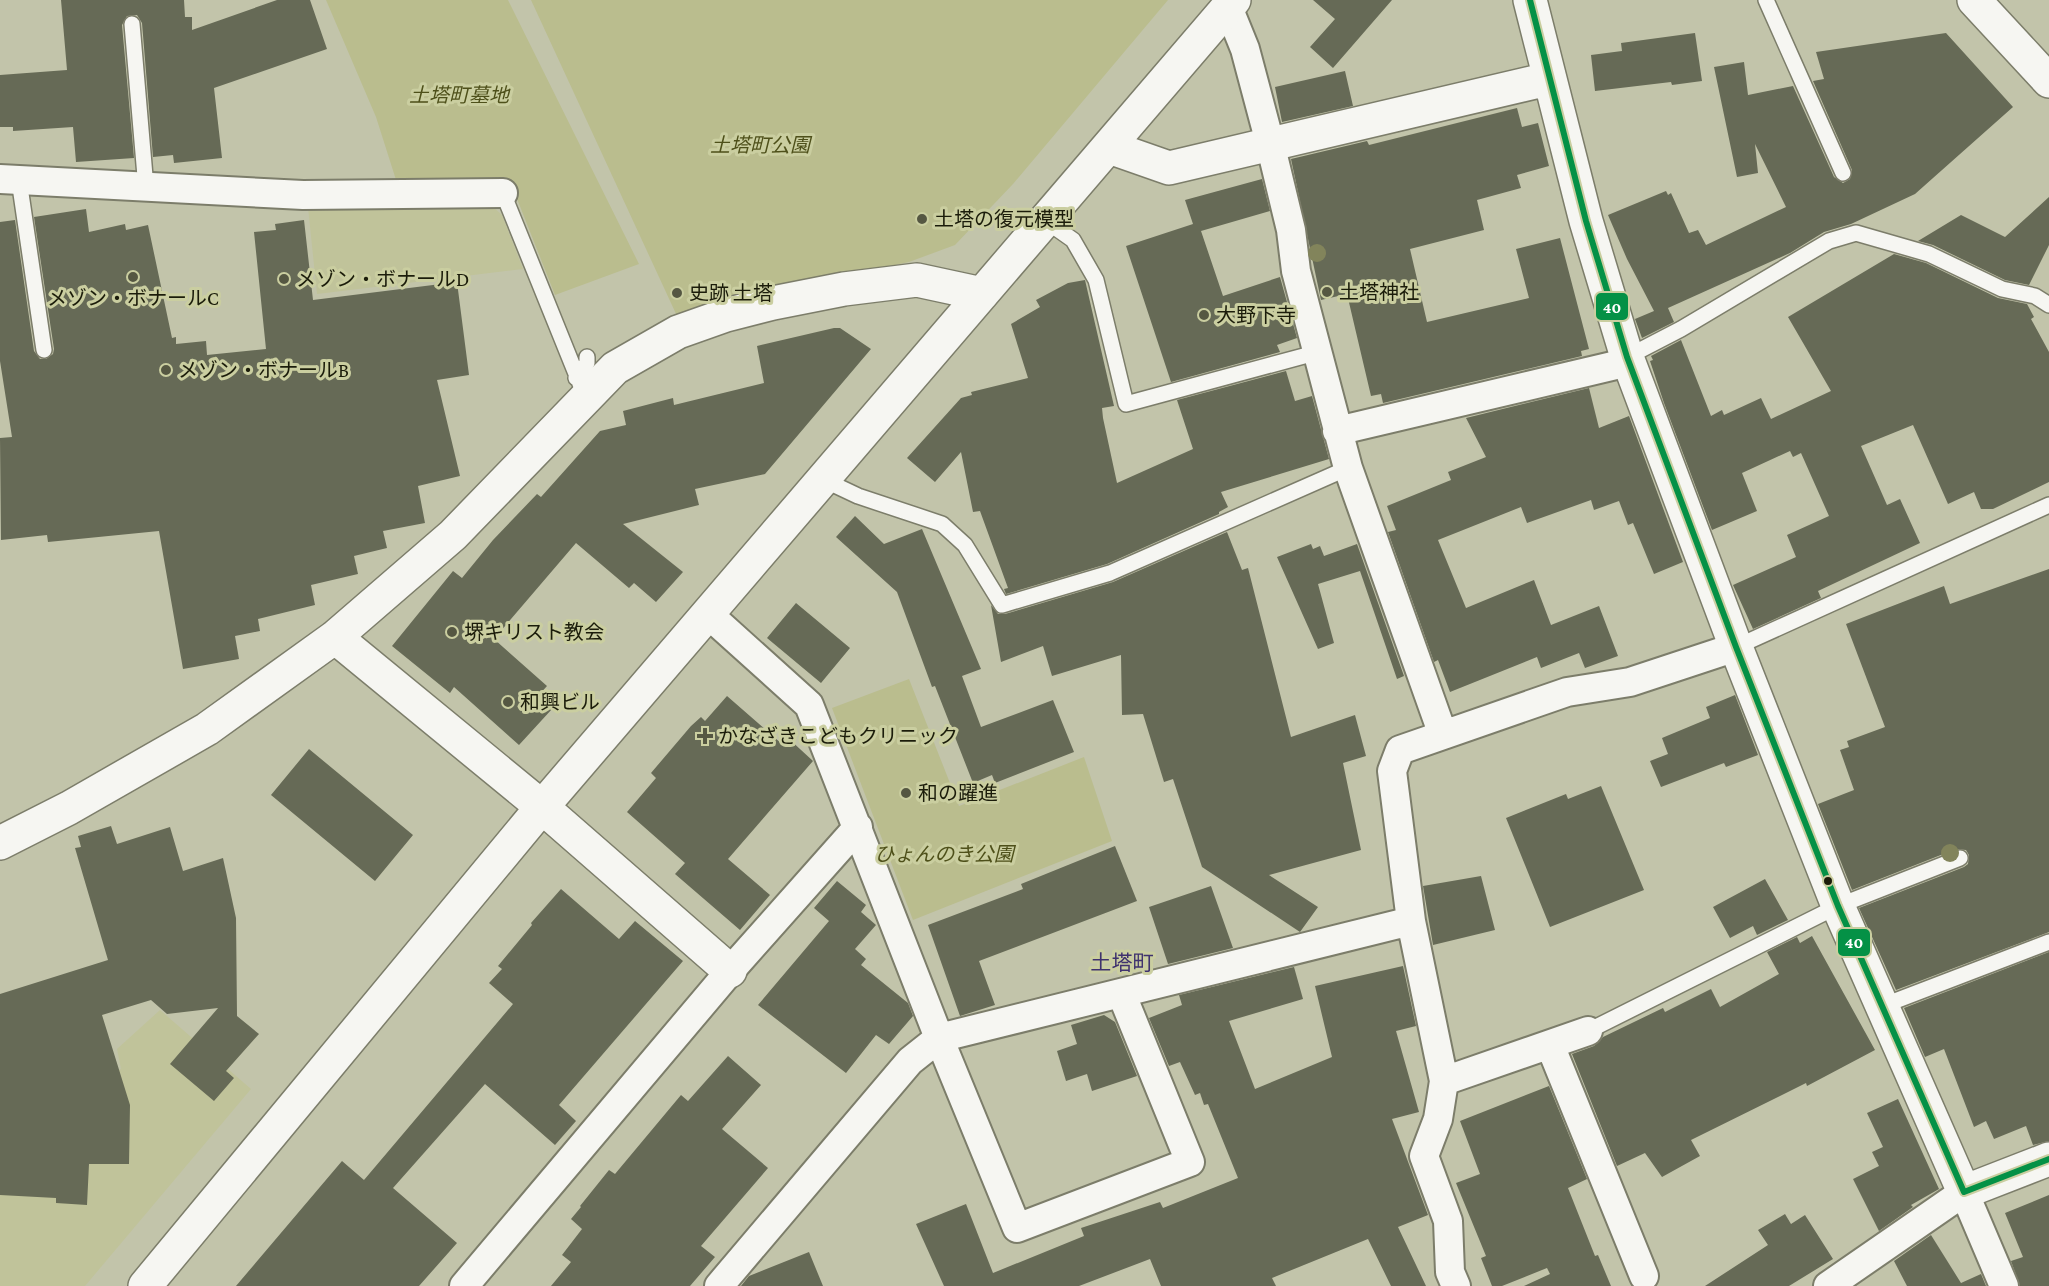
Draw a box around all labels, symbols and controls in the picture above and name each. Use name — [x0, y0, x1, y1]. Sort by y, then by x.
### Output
park label: 土塔町墓地 — [409, 84, 511, 106]
park label: 土塔町公園 — [710, 134, 813, 156]
place label: 土塔の復元模型 — [934, 208, 1074, 230]
marker: 土塔の復元模型 — [915, 212, 929, 226]
place label: メゾン・ボナールD — [296, 268, 469, 290]
marker: メゾン・ボナールC — [126, 270, 140, 284]
marker: メゾン・ボナールD — [277, 272, 291, 286]
place label: 土塔神社 — [1339, 281, 1419, 303]
place label: 史跡 土塔 — [689, 282, 773, 304]
marker: 土塔神社 — [1320, 285, 1334, 299]
marker: 史跡 土塔 — [670, 286, 684, 300]
place label: メゾン・ボナールC — [47, 287, 219, 309]
line badge: 40 — [1595, 292, 1629, 321]
text: 40 — [1603, 299, 1621, 316]
place label: 大野下寺 — [1216, 304, 1296, 326]
marker: 大野下寺 — [1197, 308, 1211, 322]
place label: メゾン・ボナールB — [178, 359, 349, 381]
marker: メゾン・ボナールB — [159, 363, 173, 377]
place label: 堺キリスト教会 — [464, 621, 604, 643]
marker: 堺キリスト教会 — [445, 625, 459, 639]
place label: 和興ビル — [520, 691, 600, 713]
marker: 和興ビル — [501, 695, 515, 709]
place label: かなざきこどもクリニック — [718, 725, 958, 747]
marker: かなざきこどもクリニック — [696, 727, 714, 745]
place label: 和の躍進 — [918, 782, 998, 804]
marker: 和の躍進 — [899, 786, 913, 800]
park label: ひょんのき公園 — [874, 843, 1017, 865]
unlabelled marker — [1822, 875, 1834, 887]
line badge: 40 — [1837, 928, 1871, 957]
text: 40 — [1845, 934, 1863, 951]
district label: 土塔町 — [1091, 951, 1154, 975]

